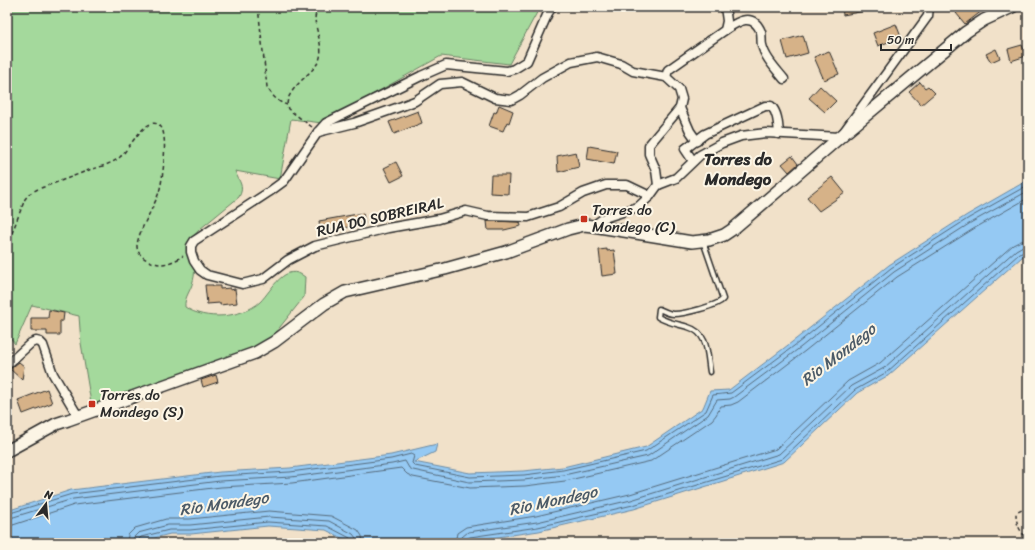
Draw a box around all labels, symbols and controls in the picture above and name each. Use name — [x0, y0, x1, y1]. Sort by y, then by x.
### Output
scale bar — [881, 26, 951, 52]
text: 50 m — [887, 29, 914, 51]
district label: Torres do Mondego — [704, 144, 773, 194]
street label: RUA DO SOBREIRAL — [314, 190, 446, 244]
place label: Torres do Mondego (C) — [592, 197, 675, 240]
marker: Torres do Mondego (C) — [579, 214, 589, 224]
water label: Rio Mondego — [794, 315, 883, 393]
place label: Torres do Mondego (S) — [100, 382, 183, 425]
marker: Torres do Mondego (S) — [87, 399, 97, 409]
water label: Rio Mondego — [506, 477, 601, 524]
water label: Rio Mondego — [178, 483, 271, 524]
north arrow — [26, 484, 66, 524]
text: N — [41, 484, 55, 505]

